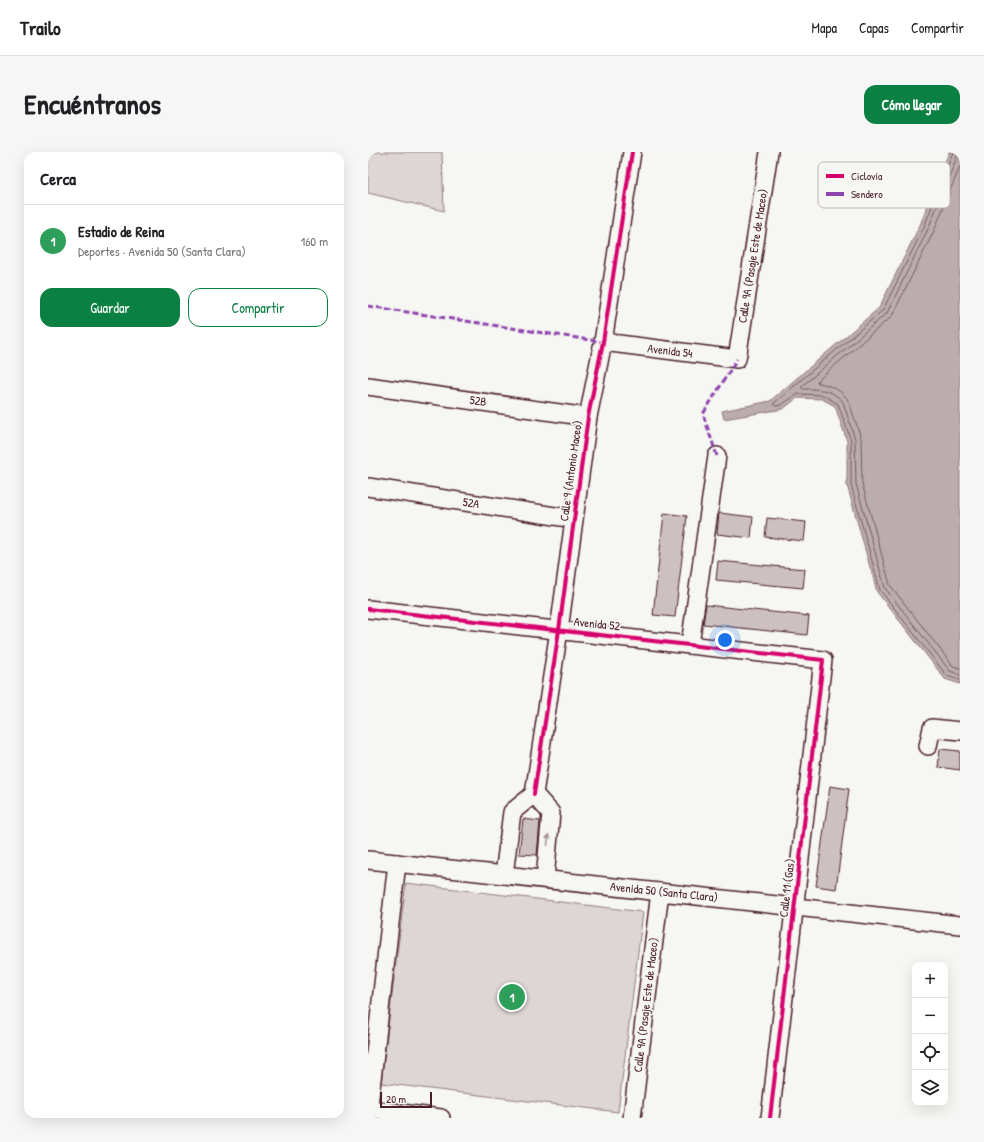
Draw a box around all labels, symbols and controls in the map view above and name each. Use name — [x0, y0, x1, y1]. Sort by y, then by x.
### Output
text: Trailo — [20, 15, 61, 41]
text: Mapa — [812, 18, 837, 37]
text: Capas — [859, 18, 889, 37]
text: Compartir — [911, 18, 964, 37]
text: Encuéntranos — [24, 85, 161, 123]
button: Cómo llegar — [864, 85, 960, 124]
legend — [818, 162, 950, 208]
text: Cerca — [40, 167, 76, 190]
text: Ciclovía — [851, 169, 883, 183]
text: Sendero — [851, 187, 883, 201]
street label: Calle 9A (Pasaje Este de Maceo) — [734, 188, 771, 324]
text: Estadio de Reina — [78, 221, 164, 242]
text: 1 — [51, 232, 55, 250]
text: 160 m — [300, 232, 328, 250]
text: Deportes · Avenida 50 (Santa Clara) — [78, 242, 246, 260]
button: Guardar — [40, 288, 180, 327]
button: Compartir — [188, 288, 328, 327]
street label: Avenida 54 — [647, 339, 694, 362]
street label: 52B — [469, 391, 488, 410]
street label: Calle 9 (Antonio Maceo) — [555, 419, 586, 522]
street label: 52A — [462, 493, 481, 512]
street label: Avenida 52 — [573, 613, 621, 634]
your location — [715, 630, 735, 650]
one-way arrow — [545, 834, 552, 846]
street label: Calle 11 (Gas) — [774, 858, 799, 918]
street label: Avenida 50 (Santa Clara) — [609, 877, 719, 906]
street label: Calle 9A (Pasaje Este de Maceo) — [629, 937, 662, 1073]
map controls — [912, 962, 948, 1106]
button: + — [912, 962, 948, 998]
pin: 1 — [499, 982, 525, 1012]
button: − — [912, 998, 948, 1034]
button: locate — [912, 1034, 948, 1070]
button: layers — [912, 1070, 948, 1106]
scale bar — [380, 1090, 432, 1109]
text: 20 m — [386, 1092, 406, 1106]

